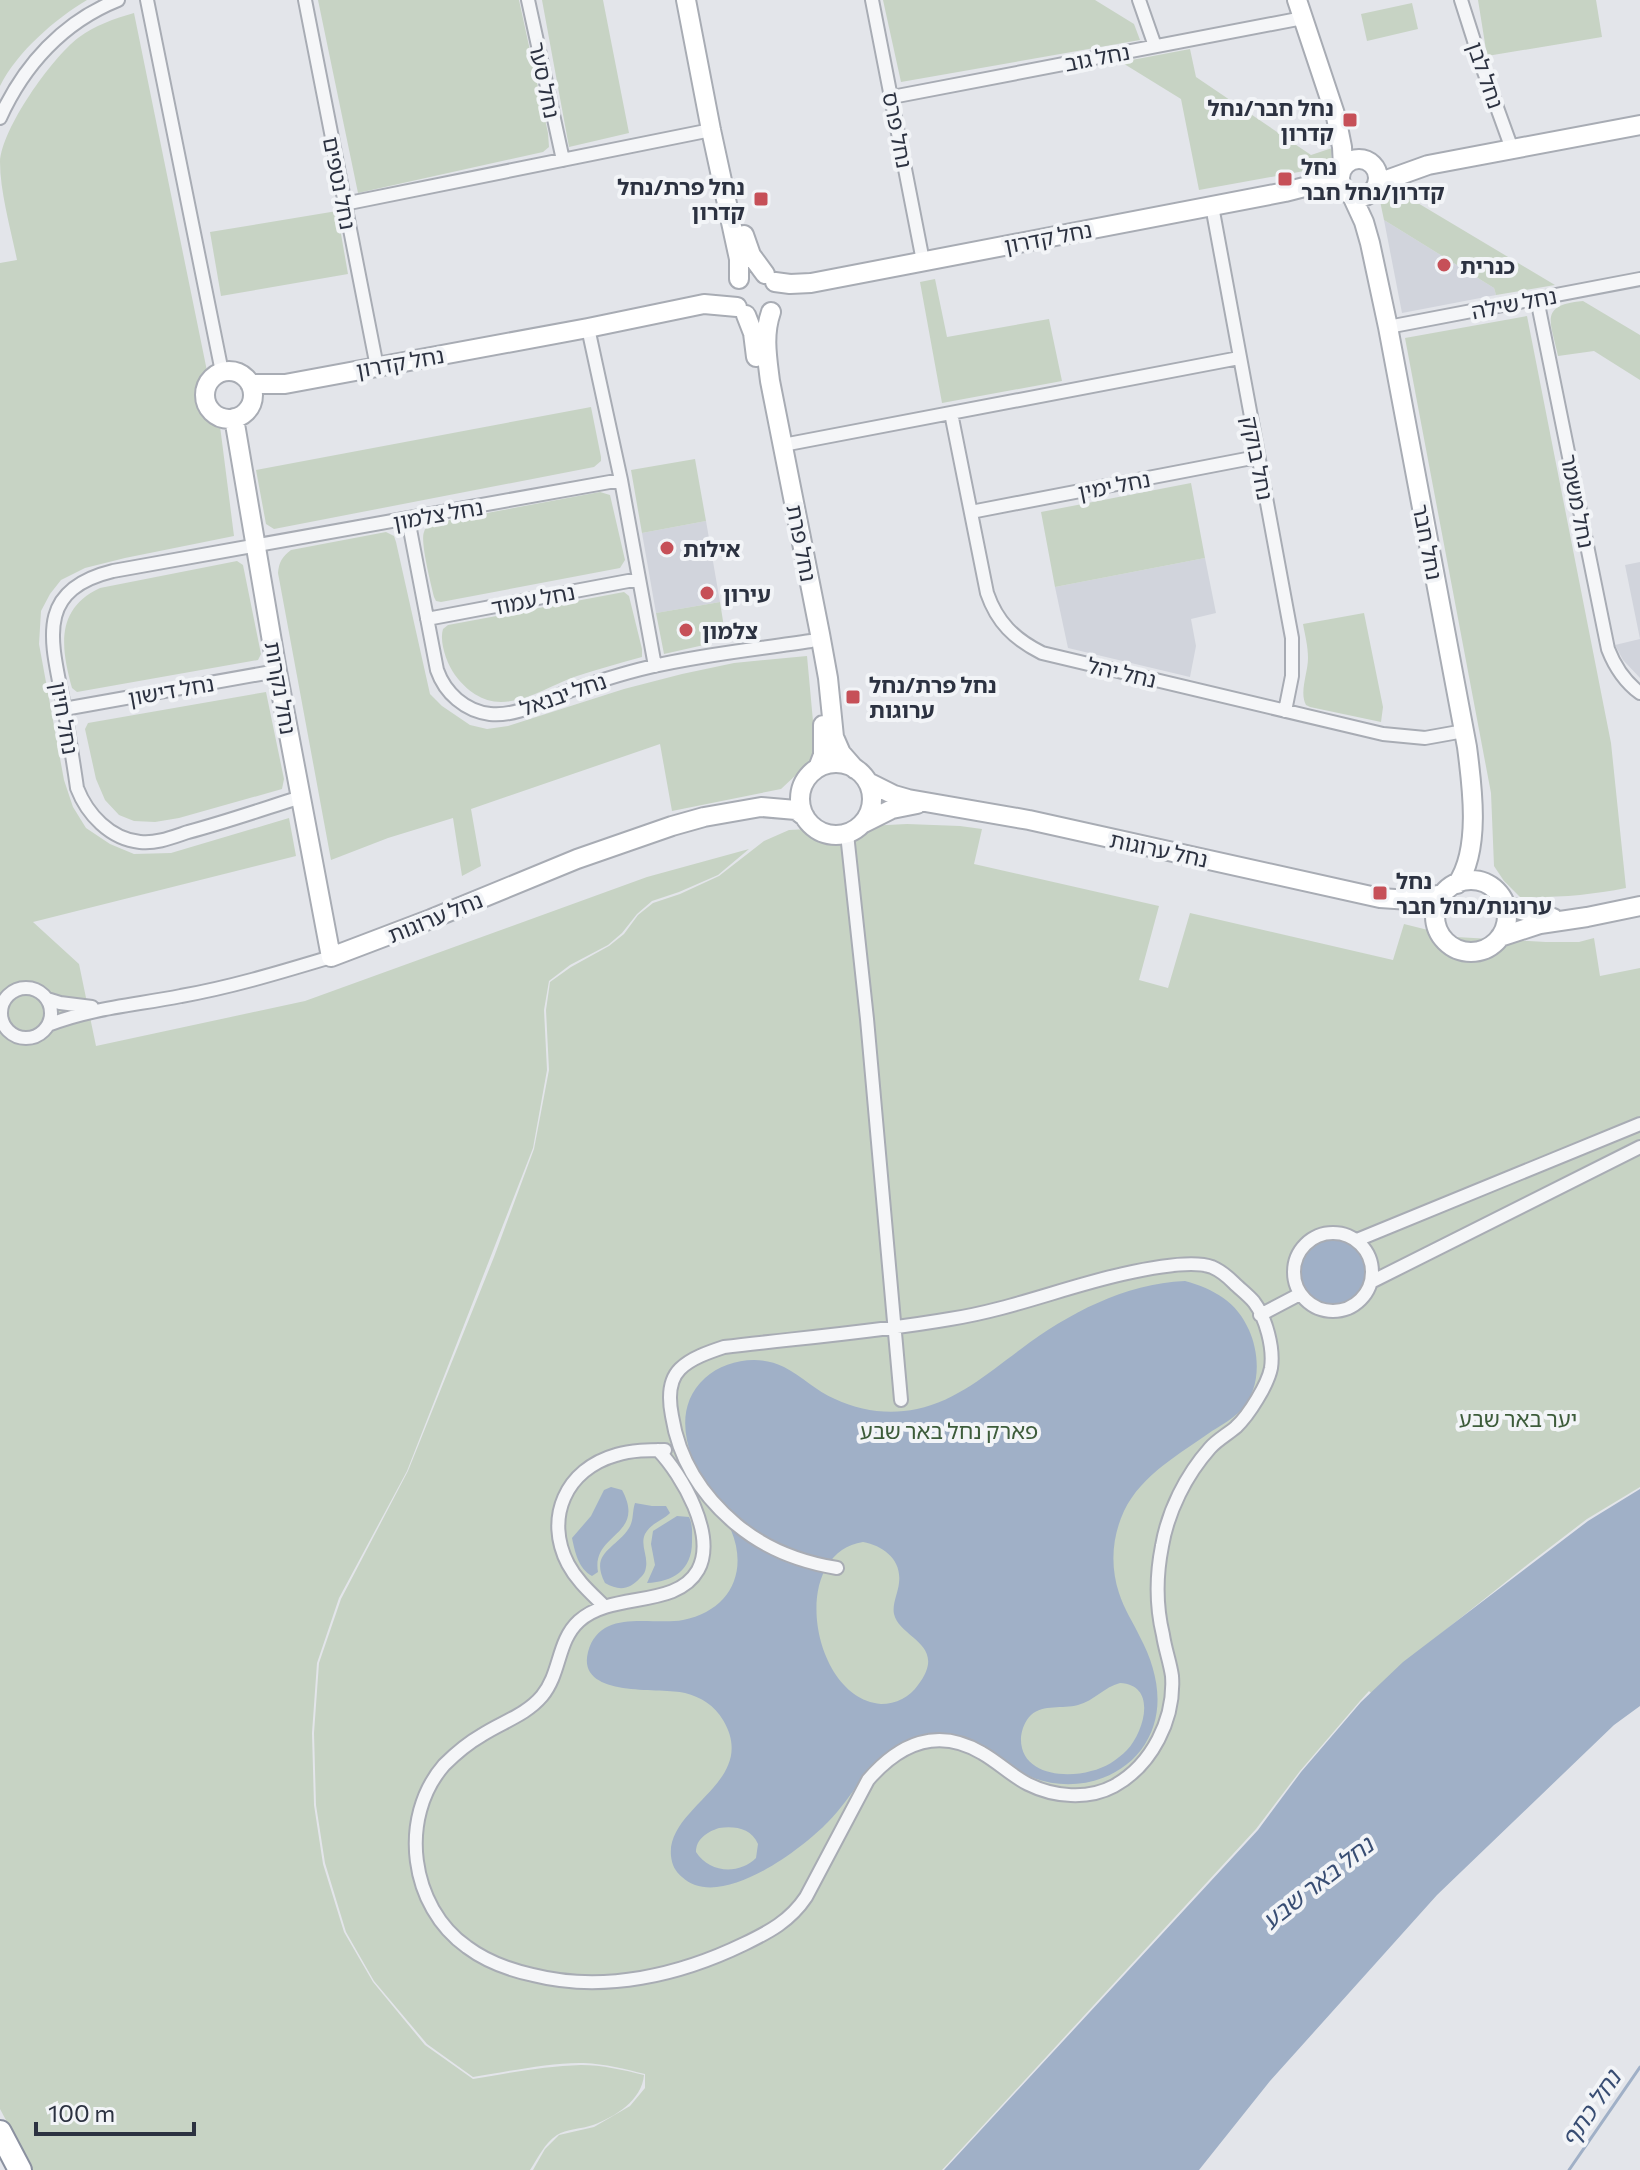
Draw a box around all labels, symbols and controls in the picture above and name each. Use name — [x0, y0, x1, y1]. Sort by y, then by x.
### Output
street label: נחל גוב — [1062, 37, 1132, 77]
street label: נחל לבן — [1462, 38, 1510, 112]
street label: נחל סער — [524, 39, 566, 121]
street label: נחל פרס — [877, 90, 919, 170]
place label: נחל חבר/נחל קדרון — [1207, 94, 1334, 146]
marker: נחל חבר/נחל קדרון — [1341, 111, 1359, 129]
street label: נחל נטפים — [318, 134, 362, 232]
place label: נחל קדרון/נחל חבר — [1301, 153, 1445, 205]
marker: נחל קדרון/נחל חבר — [1276, 170, 1294, 188]
place label: נחל פרת/נחל קדרון — [617, 173, 745, 225]
marker: נחל פרת/נחל קדרון — [752, 190, 770, 208]
street label: נחל קדרון — [1002, 215, 1094, 259]
place label: כנרית — [1460, 252, 1515, 279]
marker: כנרית — [1435, 256, 1453, 274]
street label: נחל שילה — [1469, 282, 1559, 324]
street label: נחל קדרון — [354, 341, 446, 383]
street label: נחל בוקק — [1237, 414, 1279, 502]
street label: נחל משמר — [1556, 452, 1600, 550]
street label: נחל ימין — [1076, 465, 1152, 505]
street label: נחל צלמון — [391, 493, 485, 535]
street label: נחל פרת — [781, 502, 823, 584]
street label: נחל חבר — [1407, 502, 1449, 582]
place label: אילות — [683, 535, 740, 562]
marker: אילות — [658, 539, 676, 557]
street label: נחל עמוד — [489, 578, 577, 620]
place label: עירון — [723, 580, 771, 607]
marker: עירון — [698, 584, 716, 602]
place label: צלמון — [702, 617, 758, 644]
marker: צלמון — [677, 621, 695, 639]
street label: נחל נקרות — [260, 639, 302, 737]
street label: נחל יהל — [1085, 651, 1159, 693]
street label: נחל יבנאל — [516, 667, 610, 721]
street label: נחל דישון — [126, 669, 216, 711]
place label: נחל פרת/נחל ערוגות — [869, 671, 997, 723]
street label: נחל חיון — [45, 679, 85, 757]
marker: נחל פרת/נחל ערוגות — [844, 688, 862, 706]
street label: נחל ערוגות — [1107, 825, 1211, 873]
place label: נחל ערוגות/נחל חבר — [1396, 867, 1552, 919]
marker: נחל ערוגות/נחל חבר — [1371, 884, 1389, 902]
street label: נחל ערוגות — [384, 886, 486, 948]
park label: יער באר שבע — [1459, 1405, 1577, 1432]
park label: פארק נחל באר שבע — [860, 1417, 1038, 1444]
water label: נחל באר שבע — [1256, 1828, 1380, 1934]
water label: נחל כתף — [1554, 2063, 1627, 2152]
scale bar — [36, 2086, 194, 2136]
text: 100 m — [48, 2098, 115, 2127]

